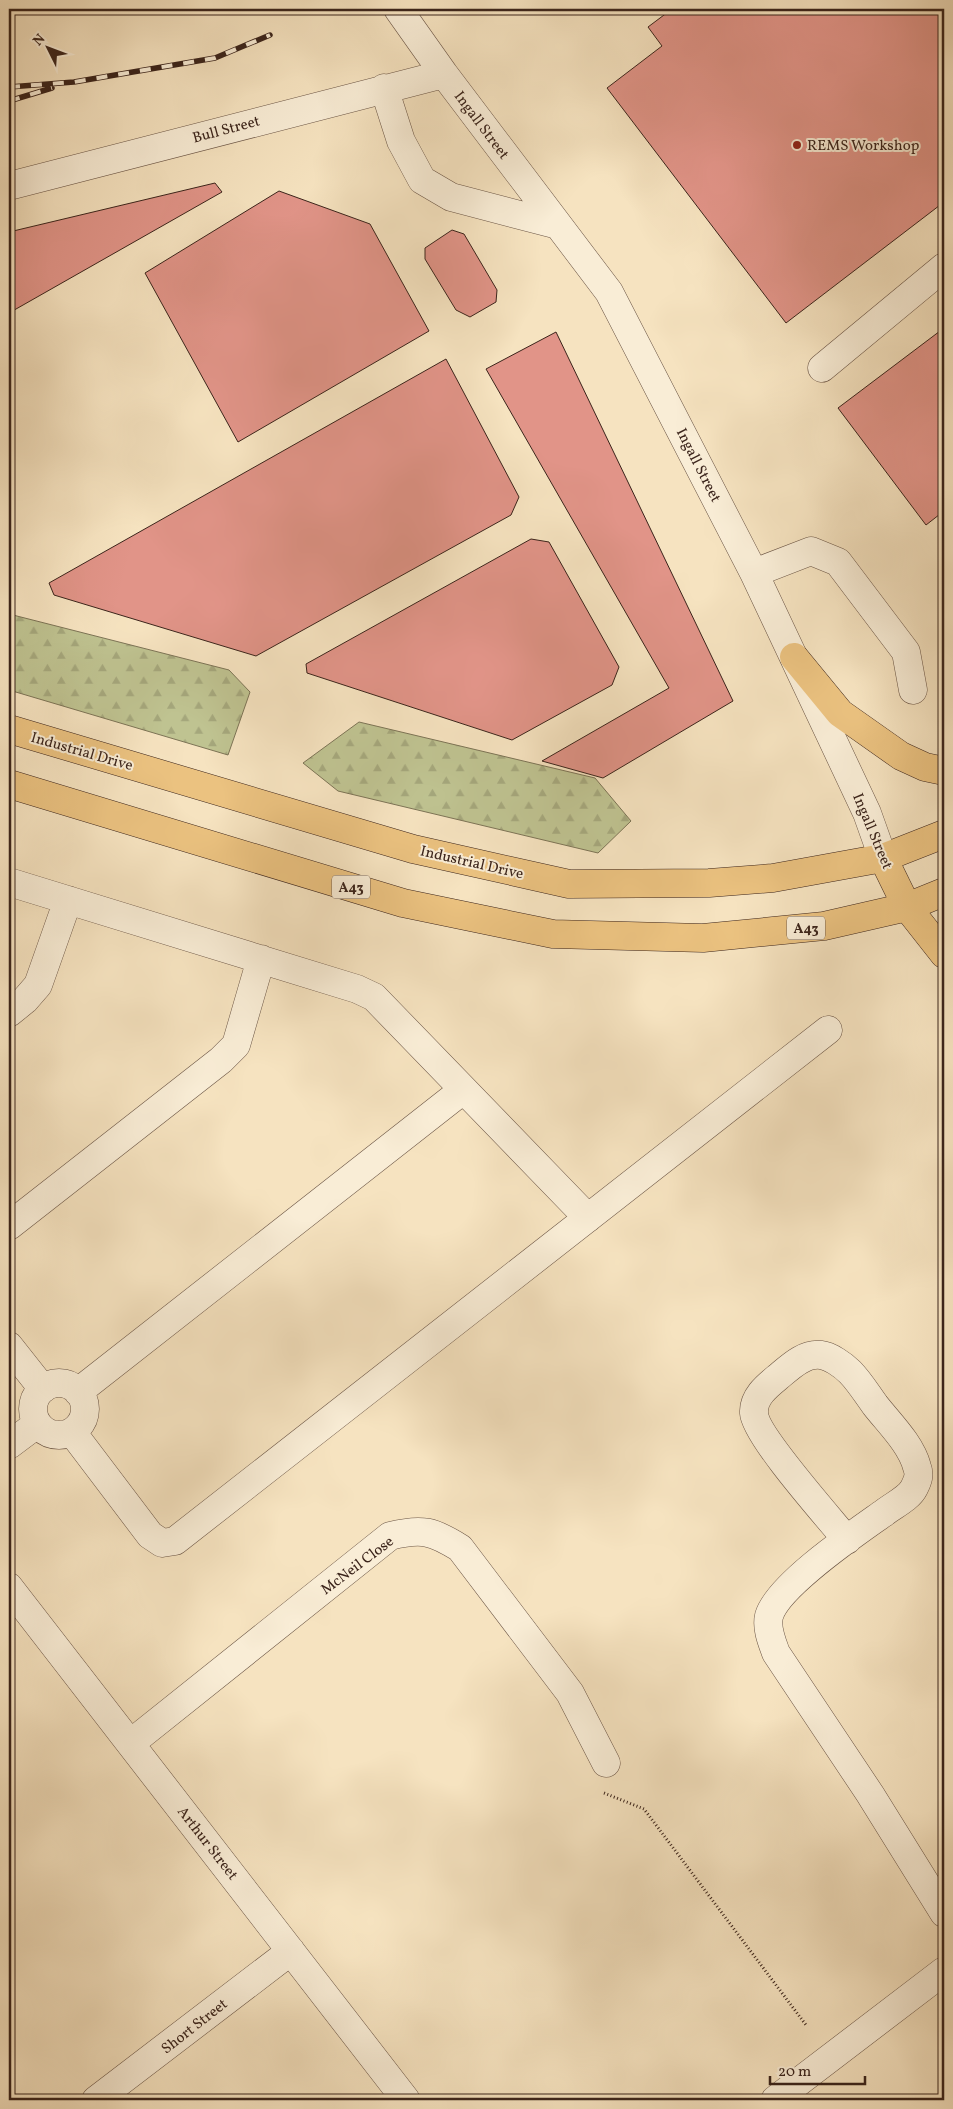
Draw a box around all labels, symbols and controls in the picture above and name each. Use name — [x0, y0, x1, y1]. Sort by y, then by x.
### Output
north arrow — [22, 22, 72, 72]
text: N — [29, 30, 50, 50]
street label: Ingall Street — [448, 87, 513, 164]
street label: Bull Street — [190, 111, 262, 150]
place label: REMS Workshop — [807, 136, 919, 157]
marker: REMS Workshop — [791, 139, 803, 151]
street label: Ingall Street — [670, 425, 725, 506]
street label: Industrial Drive — [28, 728, 135, 777]
street label: Ingall Street — [846, 790, 897, 873]
street label: Industrial Drive — [418, 841, 525, 886]
road number: A43 — [332, 876, 370, 899]
road number: A43 — [787, 916, 825, 940]
street label: McNeil Close — [317, 1532, 399, 1601]
street label: Arthur Street — [171, 1803, 242, 1885]
street label: Short Street — [157, 1995, 233, 2060]
scale bar — [770, 2054, 866, 2086]
text: 20 m — [778, 2062, 811, 2083]

